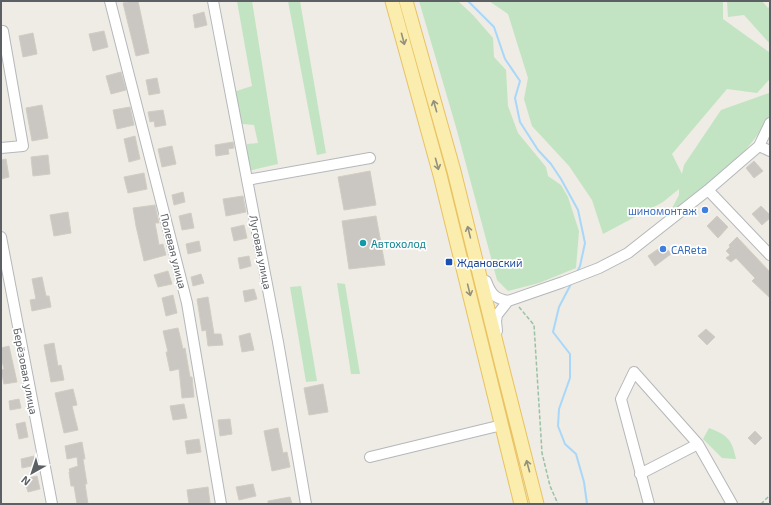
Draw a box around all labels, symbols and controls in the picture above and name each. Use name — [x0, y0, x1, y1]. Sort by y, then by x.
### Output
one-way arrow — [399, 32, 407, 45]
one-way arrow — [431, 100, 439, 113]
one-way arrow — [434, 157, 441, 170]
place label: шиномонтаж — [628, 204, 697, 217]
marker: шиномонтаж — [700, 205, 710, 215]
street label: Полевая улица — [157, 212, 190, 290]
street label: Луговая улица — [246, 214, 275, 291]
one-way arrow — [464, 225, 472, 238]
place label: Автохолод — [371, 237, 427, 250]
marker: Автохолод — [358, 238, 368, 248]
place label: CAReta — [671, 243, 707, 256]
marker: CAReta — [658, 244, 668, 254]
place label: Ждановский — [457, 256, 523, 269]
marker: Ждановский — [444, 257, 454, 267]
one-way arrow — [465, 283, 473, 296]
street label: Берёзовая улица — [10, 327, 41, 416]
north arrow — [12, 453, 52, 493]
one-way arrow — [523, 460, 531, 473]
text: N — [18, 474, 33, 489]

